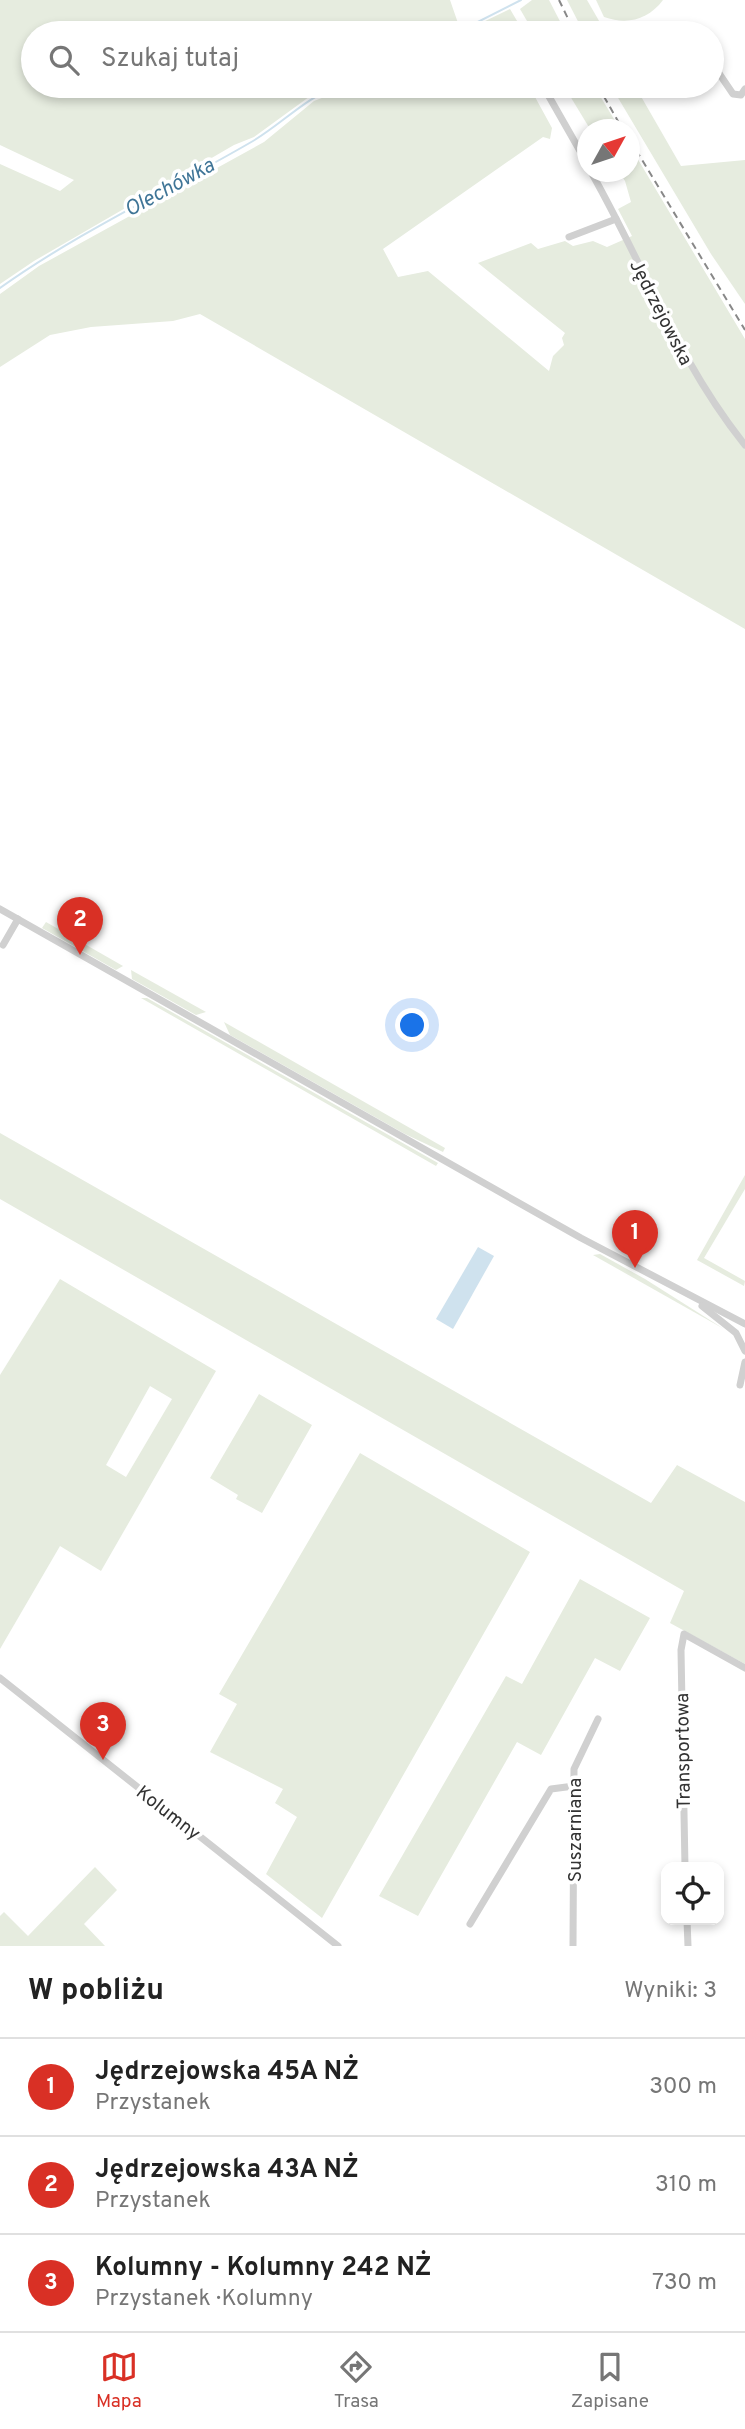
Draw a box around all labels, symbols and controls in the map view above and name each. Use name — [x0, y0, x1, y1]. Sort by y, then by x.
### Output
search box — [21, 21, 724, 98]
icon: search — [45, 41, 83, 79]
text: Szukaj tutaj — [101, 43, 239, 76]
north arrow — [577, 119, 640, 182]
water label: Olechówka — [120, 152, 220, 224]
street label: Jędrzejowska — [623, 256, 697, 370]
pin: 2 — [57, 897, 103, 955]
your location — [395, 1008, 429, 1042]
pin: 1 — [612, 1210, 658, 1268]
street label: Transportowa — [671, 1693, 697, 1809]
pin: 3 — [80, 1702, 126, 1760]
street label: Suszarniana — [564, 1778, 588, 1882]
street label: Kolumny — [131, 1781, 205, 1846]
map controls — [661, 1862, 724, 1925]
button: locate — [661, 1862, 724, 1925]
text: W pobliżu — [28, 1973, 164, 2010]
text: Wyniki: 3 — [624, 1977, 717, 2006]
text: Jędrzejowska 45A NŻ — [95, 2056, 359, 2089]
text: 1 — [46, 2073, 56, 2102]
text: 300 m — [649, 2073, 717, 2102]
text: Przystanek — [95, 2089, 211, 2118]
text: Jędrzejowska 43A NŻ — [95, 2154, 359, 2187]
text: 2 — [44, 2171, 58, 2200]
text: 310 m — [655, 2171, 717, 2200]
text: Przystanek — [95, 2187, 211, 2216]
text: Kolumny - Kolumny 242 NŻ — [95, 2252, 431, 2285]
text: 3 — [44, 2269, 58, 2298]
text: 730 m — [652, 2269, 717, 2298]
text: Przystanek · Kolumny — [95, 2285, 313, 2314]
tab: Mapa — [96, 2348, 142, 2414]
tab: Trasa — [334, 2348, 379, 2414]
tab: Zapisane — [571, 2348, 649, 2414]

